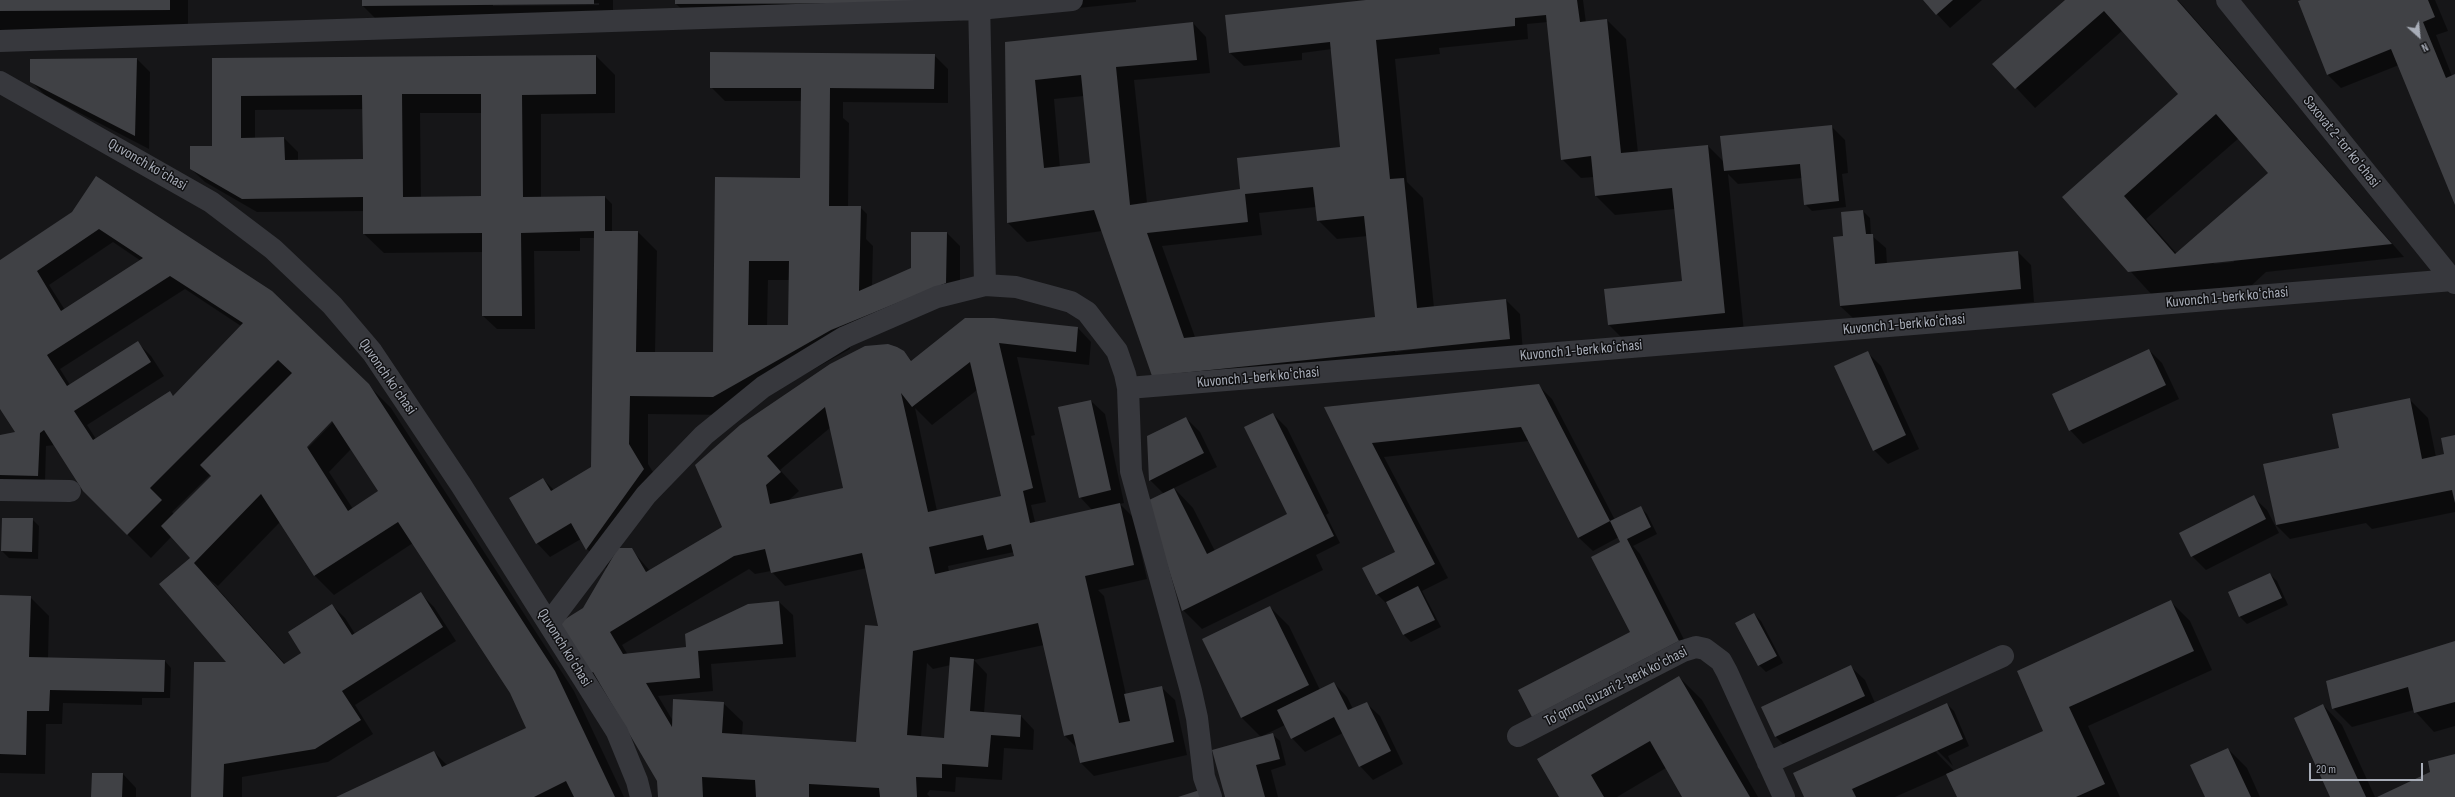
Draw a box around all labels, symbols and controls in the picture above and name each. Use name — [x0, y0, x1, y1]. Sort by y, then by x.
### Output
north arrow — [2399, 16, 2439, 56]
text: N — [2419, 40, 2430, 54]
street label: Saxovat 2-tor koʻchasi — [2299, 93, 2383, 191]
street label: Quvonch koʻchasi — [104, 135, 190, 195]
street label: Kuvonch 1-berk koʻchasi — [2165, 284, 2289, 312]
street label: Kuvonch 1-berk koʻchasi — [1842, 311, 1966, 339]
street label: Quvonch koʻchasi — [354, 336, 420, 418]
street label: Kuvonch 1-berk koʻchasi — [1519, 337, 1643, 365]
street label: Kuvonch 1-berk koʻchasi — [1196, 364, 1320, 392]
street label: Quvonch koʻchasi — [533, 606, 595, 690]
street label: Toʻqmoq Guzari 2-berk koʻchasi — [1542, 643, 1690, 731]
scale bar — [2311, 755, 2425, 781]
text: 20 m — [2316, 762, 2336, 777]

